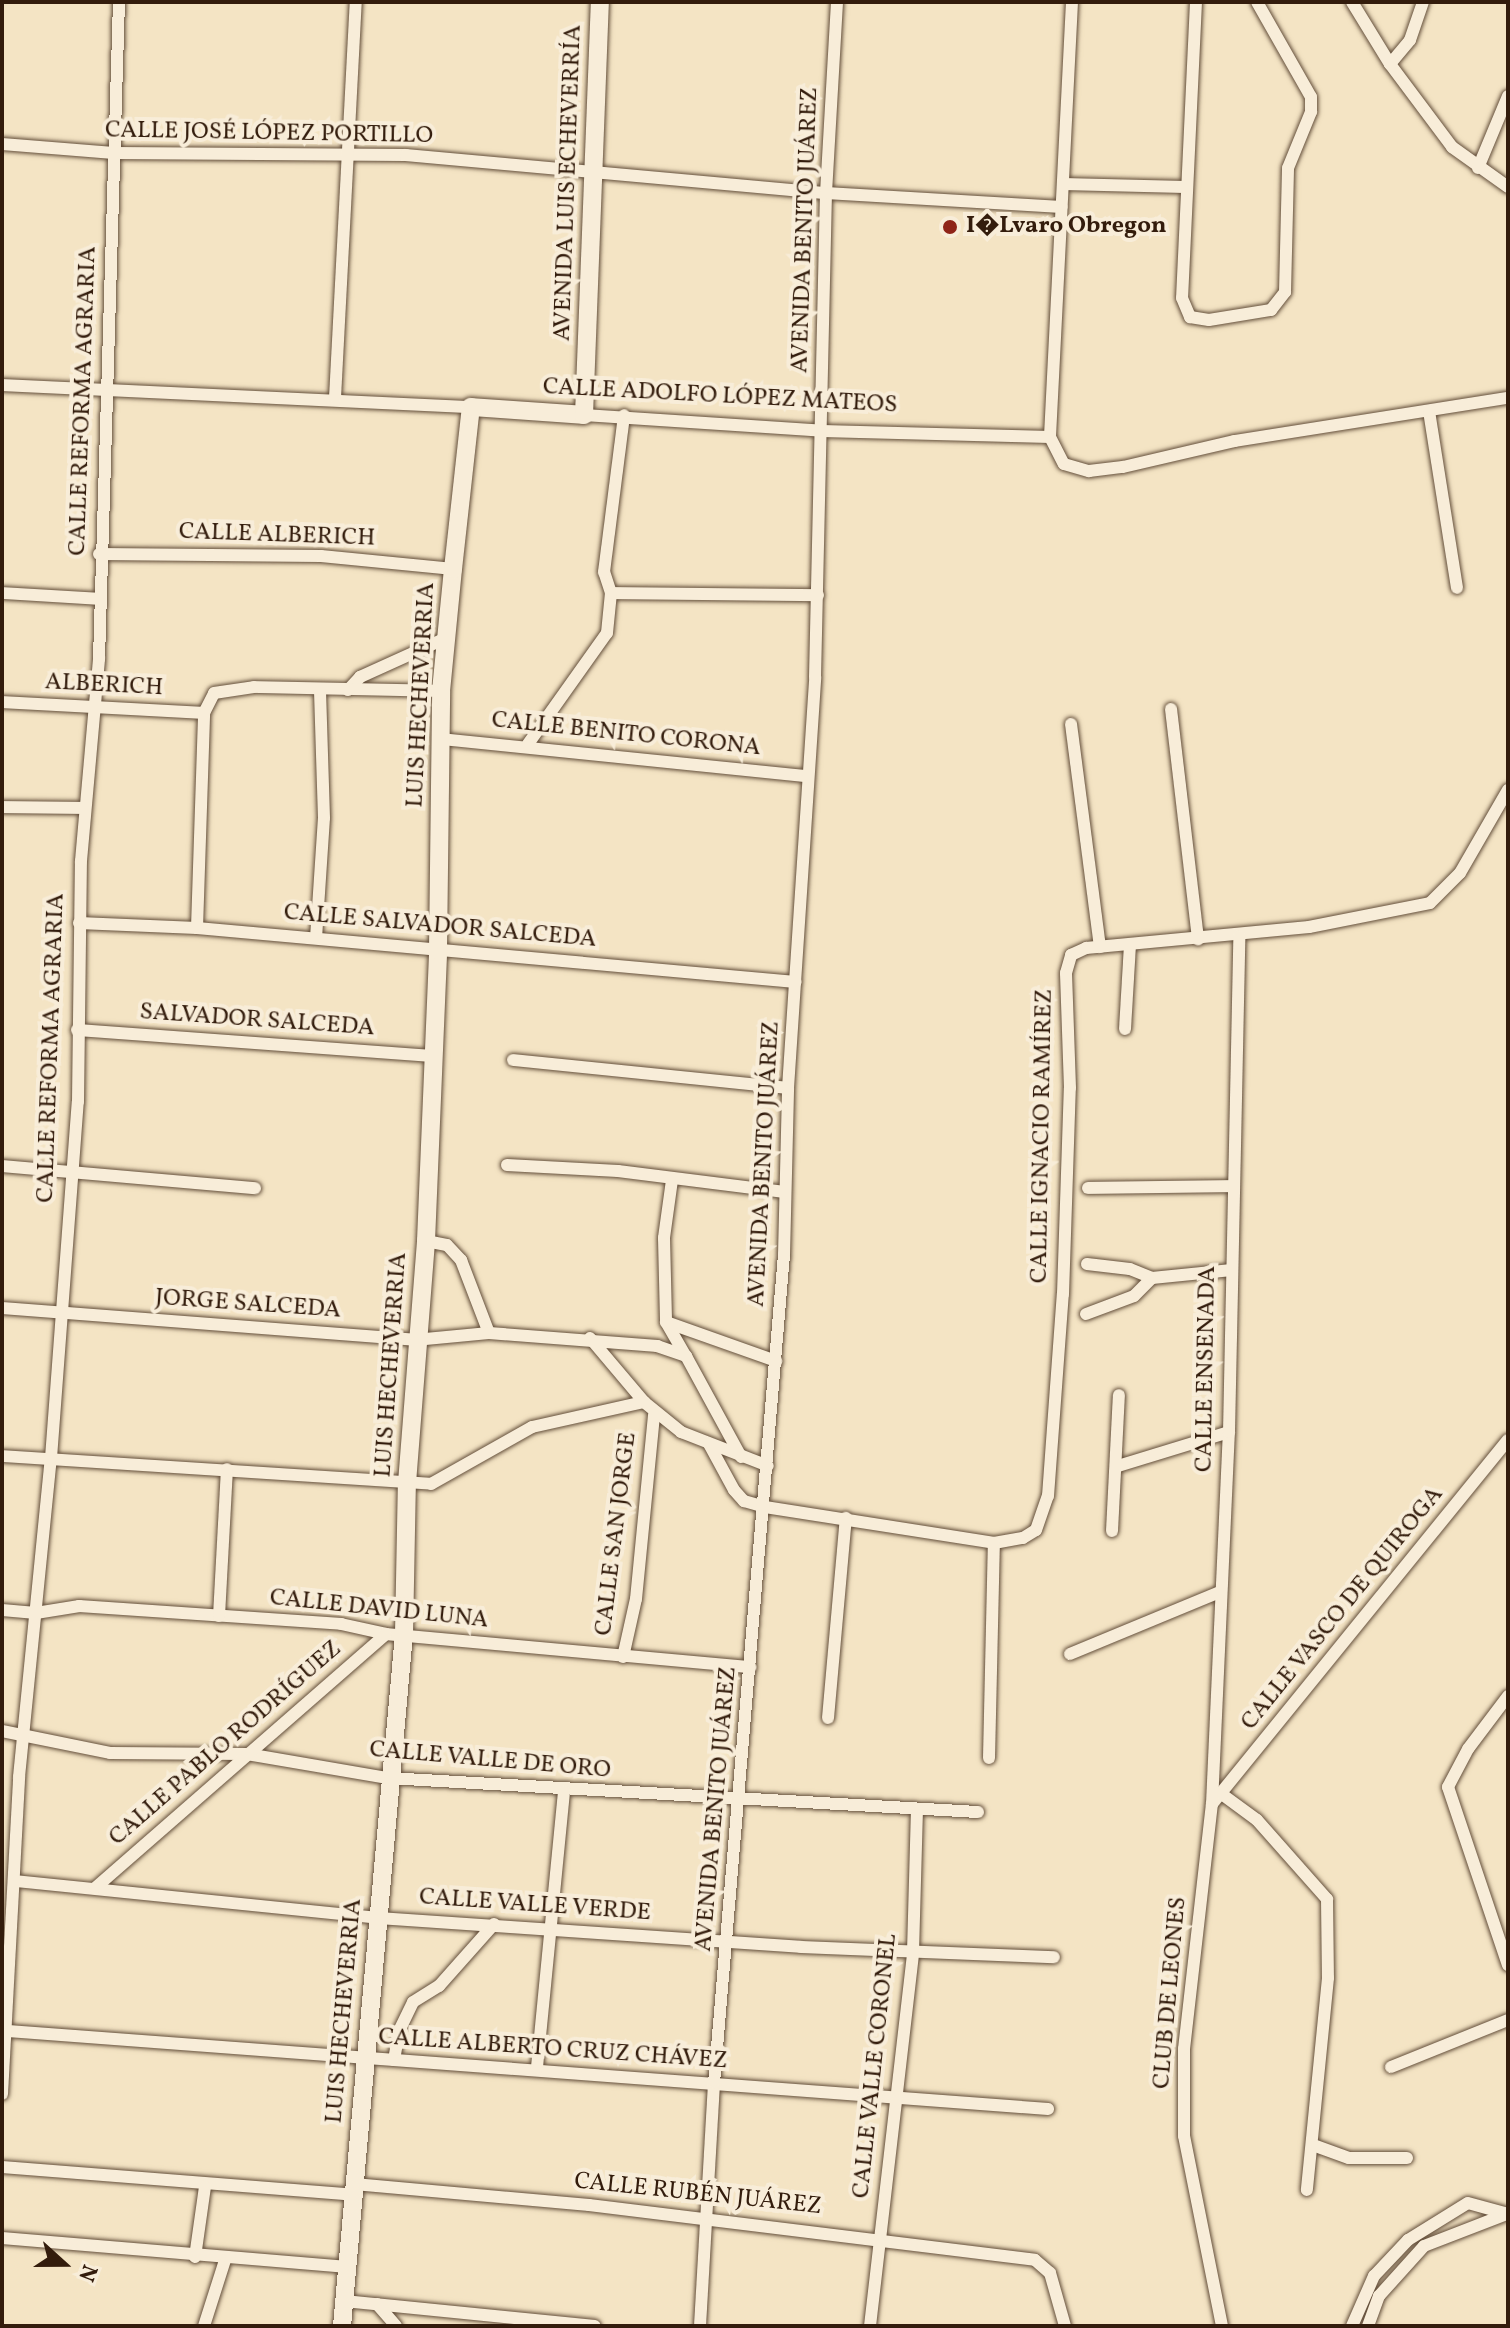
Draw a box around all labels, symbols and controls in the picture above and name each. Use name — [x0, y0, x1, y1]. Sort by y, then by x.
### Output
street label: AVENIDA LUIS ECHEVERRÍA — [549, 24, 589, 342]
street label: AVENIDA BENITO JUÁREZ — [787, 86, 825, 374]
street label: CALLE JOSÉ LÓPEZ PORTILLO — [105, 117, 433, 151]
place label: I�Lvaro Obregon — [966, 213, 1167, 241]
marker: I�Lvaro Obregon — [941, 218, 959, 236]
street label: CALLE REFORMA AGRARIA — [64, 246, 104, 556]
street label: CALLE ADOLFO LÓPEZ MATEOS — [542, 373, 898, 421]
street label: CALLE ALBERICH — [178, 518, 376, 554]
street label: LUIS HECHEVERRIA — [402, 582, 442, 808]
street label: ALBERICH — [44, 669, 164, 703]
street label: CALLE BENITO CORONA — [490, 707, 762, 763]
street label: CALLE REFORMA AGRARIA — [32, 893, 72, 1203]
street label: CALLE SALVADOR SALCEDA — [283, 899, 597, 955]
street label: CALLE IGNACIO RAMÍREZ — [1026, 988, 1060, 1284]
street label: SALVADOR SALCEDA — [139, 998, 375, 1044]
street label: AVENIDA BENITO JUÁREZ — [743, 1020, 787, 1308]
street label: LUIS HECHEVERRIA — [370, 1252, 414, 1478]
street label: CALLE ENSENADA — [1191, 1266, 1223, 1472]
street label: JORGE SALCEDA — [154, 1284, 342, 1326]
street label: CALLE SAN JORGE — [590, 1431, 644, 1637]
street label: CALLE VASCO DE QUIROGA — [1236, 1481, 1450, 1737]
street label: CALLE DAVID LUNA — [268, 1584, 490, 1636]
street label: CALLE PABLO RODRÍGUEZ — [104, 1635, 348, 1853]
street label: AVENIDA BENITO JUÁREZ — [690, 1665, 744, 1953]
street label: CALLE VALLE DE ORO — [368, 1736, 612, 1786]
street label: CALLE VALLE VERDE — [417, 1883, 653, 1929]
street label: CLUB DE LEONES — [1148, 1896, 1194, 2090]
street label: LUIS HECHEVERRIA — [321, 1897, 369, 2125]
street label: CALLE VALLE CORONEL — [848, 1932, 904, 2200]
street label: CALLE ALBERTO CRUZ CHÁVEZ — [377, 2023, 729, 2077]
street label: CALLE RUBÉN JUÁREZ — [573, 2168, 823, 2222]
north arrow — [24, 2224, 104, 2304]
text: N — [70, 2260, 104, 2286]

